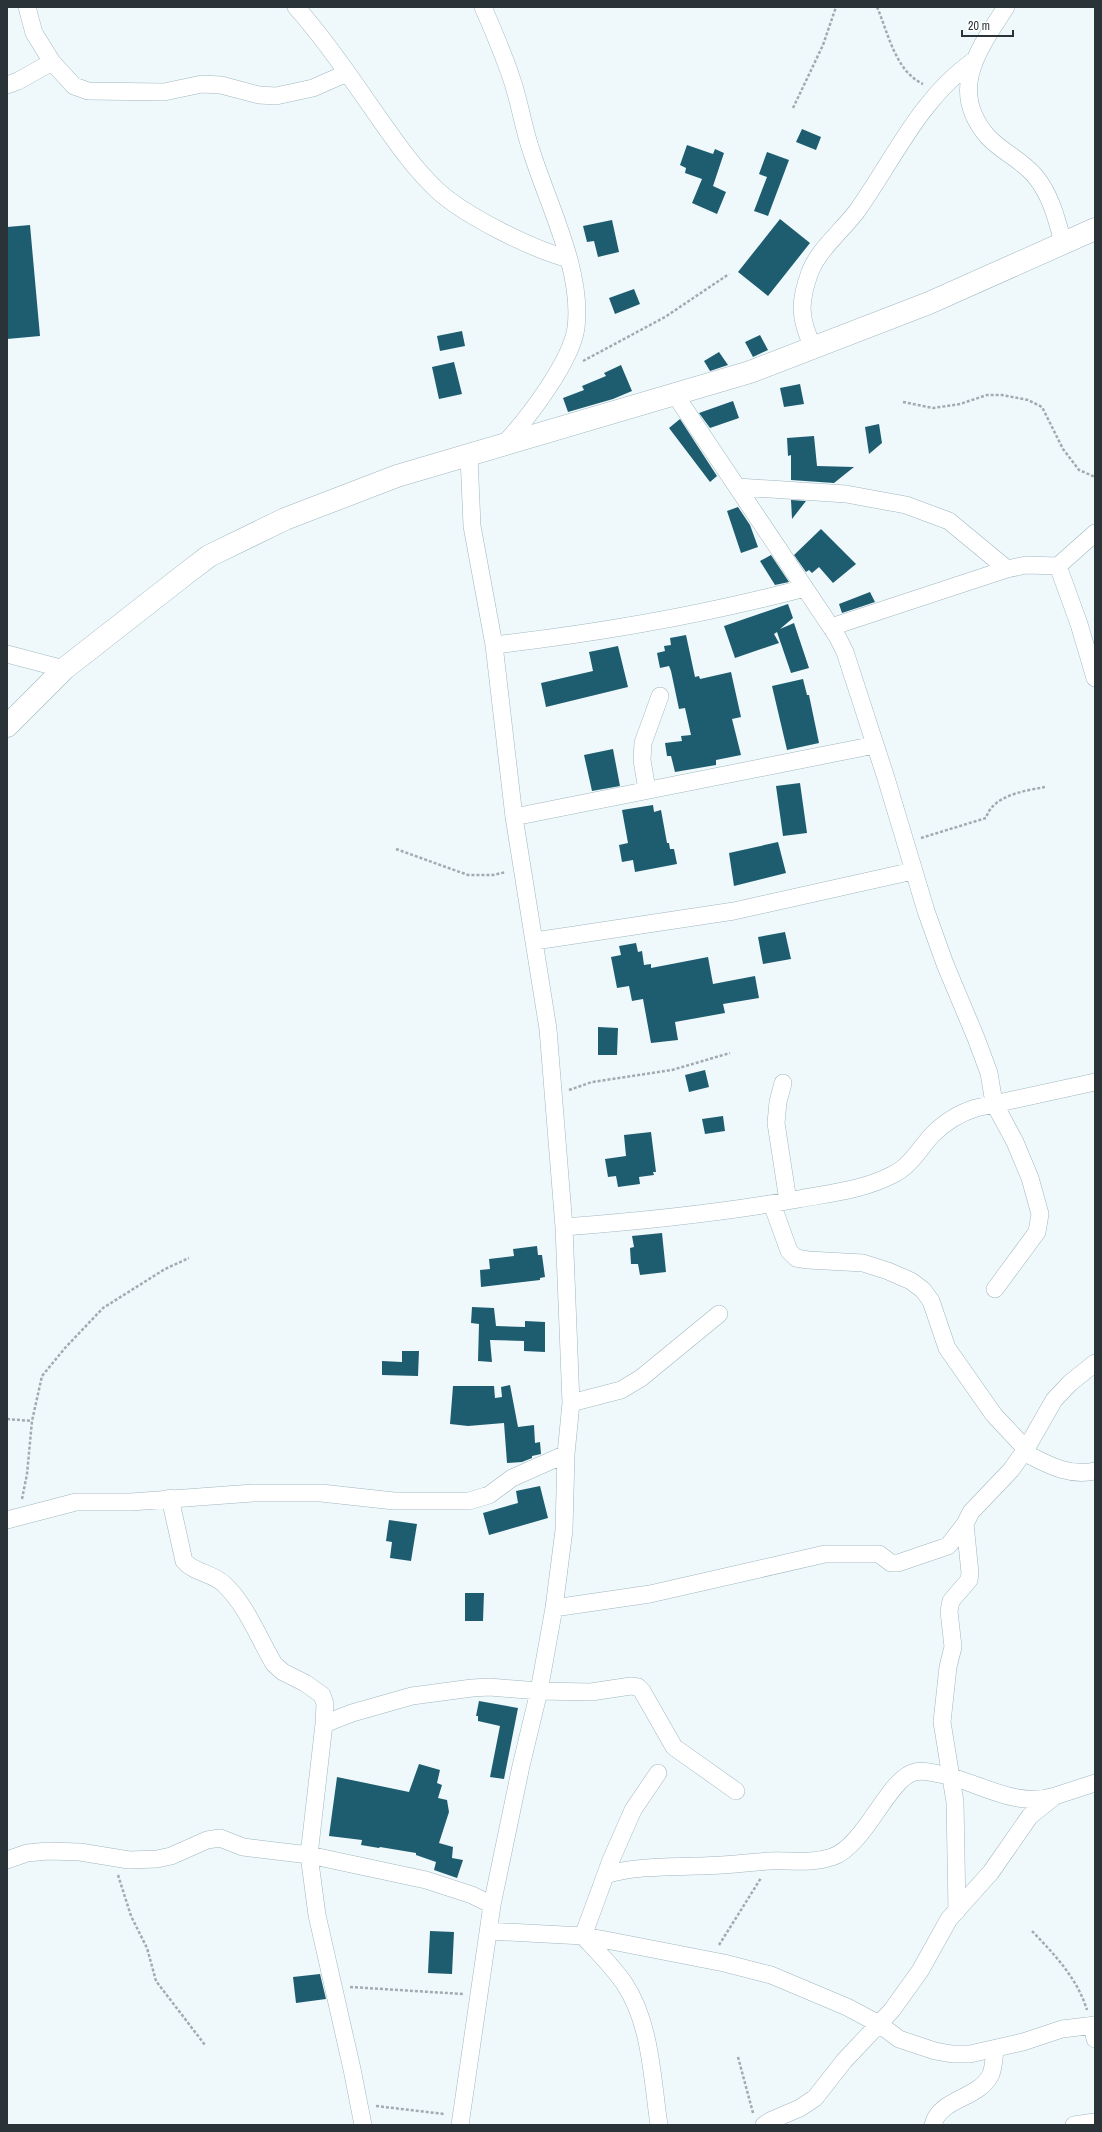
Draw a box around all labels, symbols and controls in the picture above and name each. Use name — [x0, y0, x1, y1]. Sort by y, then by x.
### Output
scale bar — [962, 12, 1013, 38]
text: 20 m — [968, 18, 990, 34]

